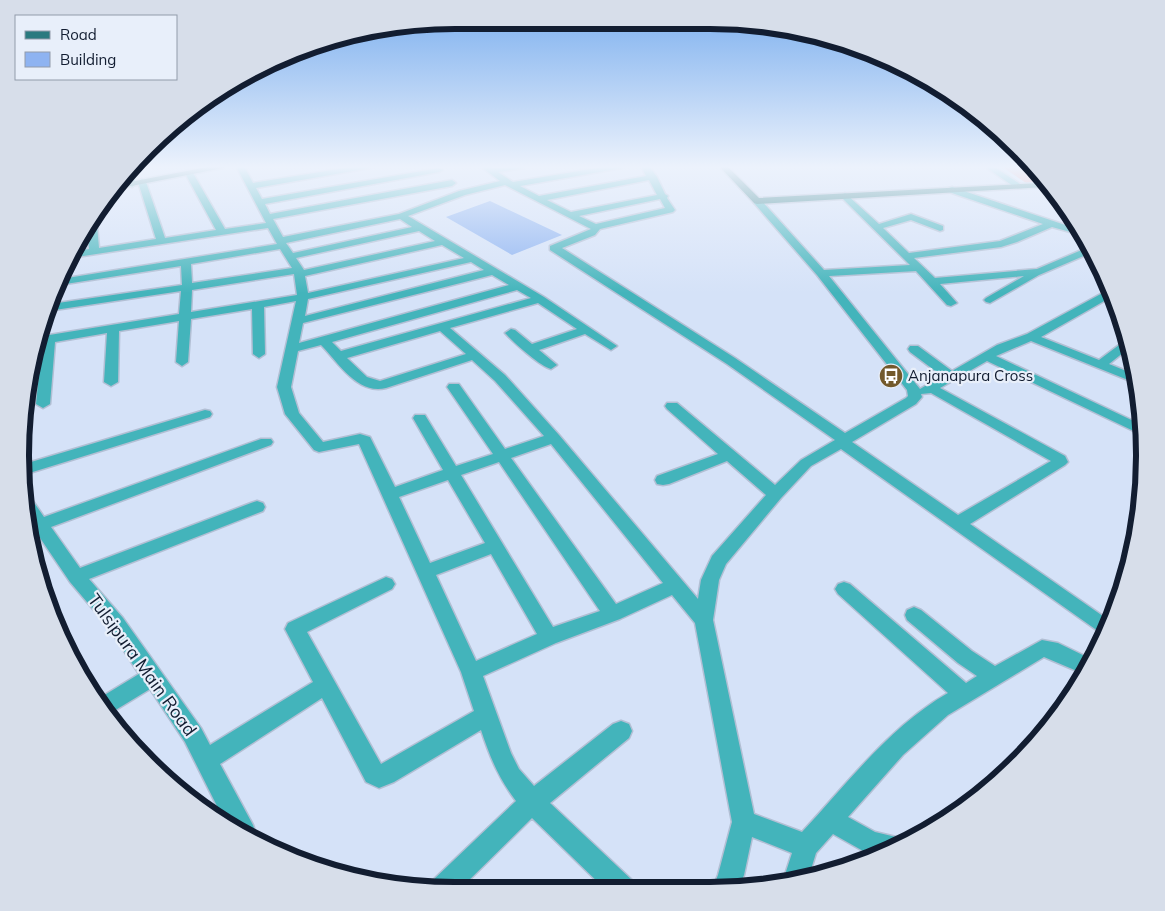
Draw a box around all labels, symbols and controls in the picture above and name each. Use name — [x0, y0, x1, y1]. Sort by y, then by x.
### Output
legend — [15, 15, 178, 80]
text: Road — [60, 25, 97, 44]
text: Building — [60, 50, 116, 69]
bus stop icon: Anjanapura Cross — [878, 363, 904, 389]
place label: Anjanapura Cross — [908, 366, 1033, 385]
street label: Tulsipura Main Road — [83, 589, 202, 740]

